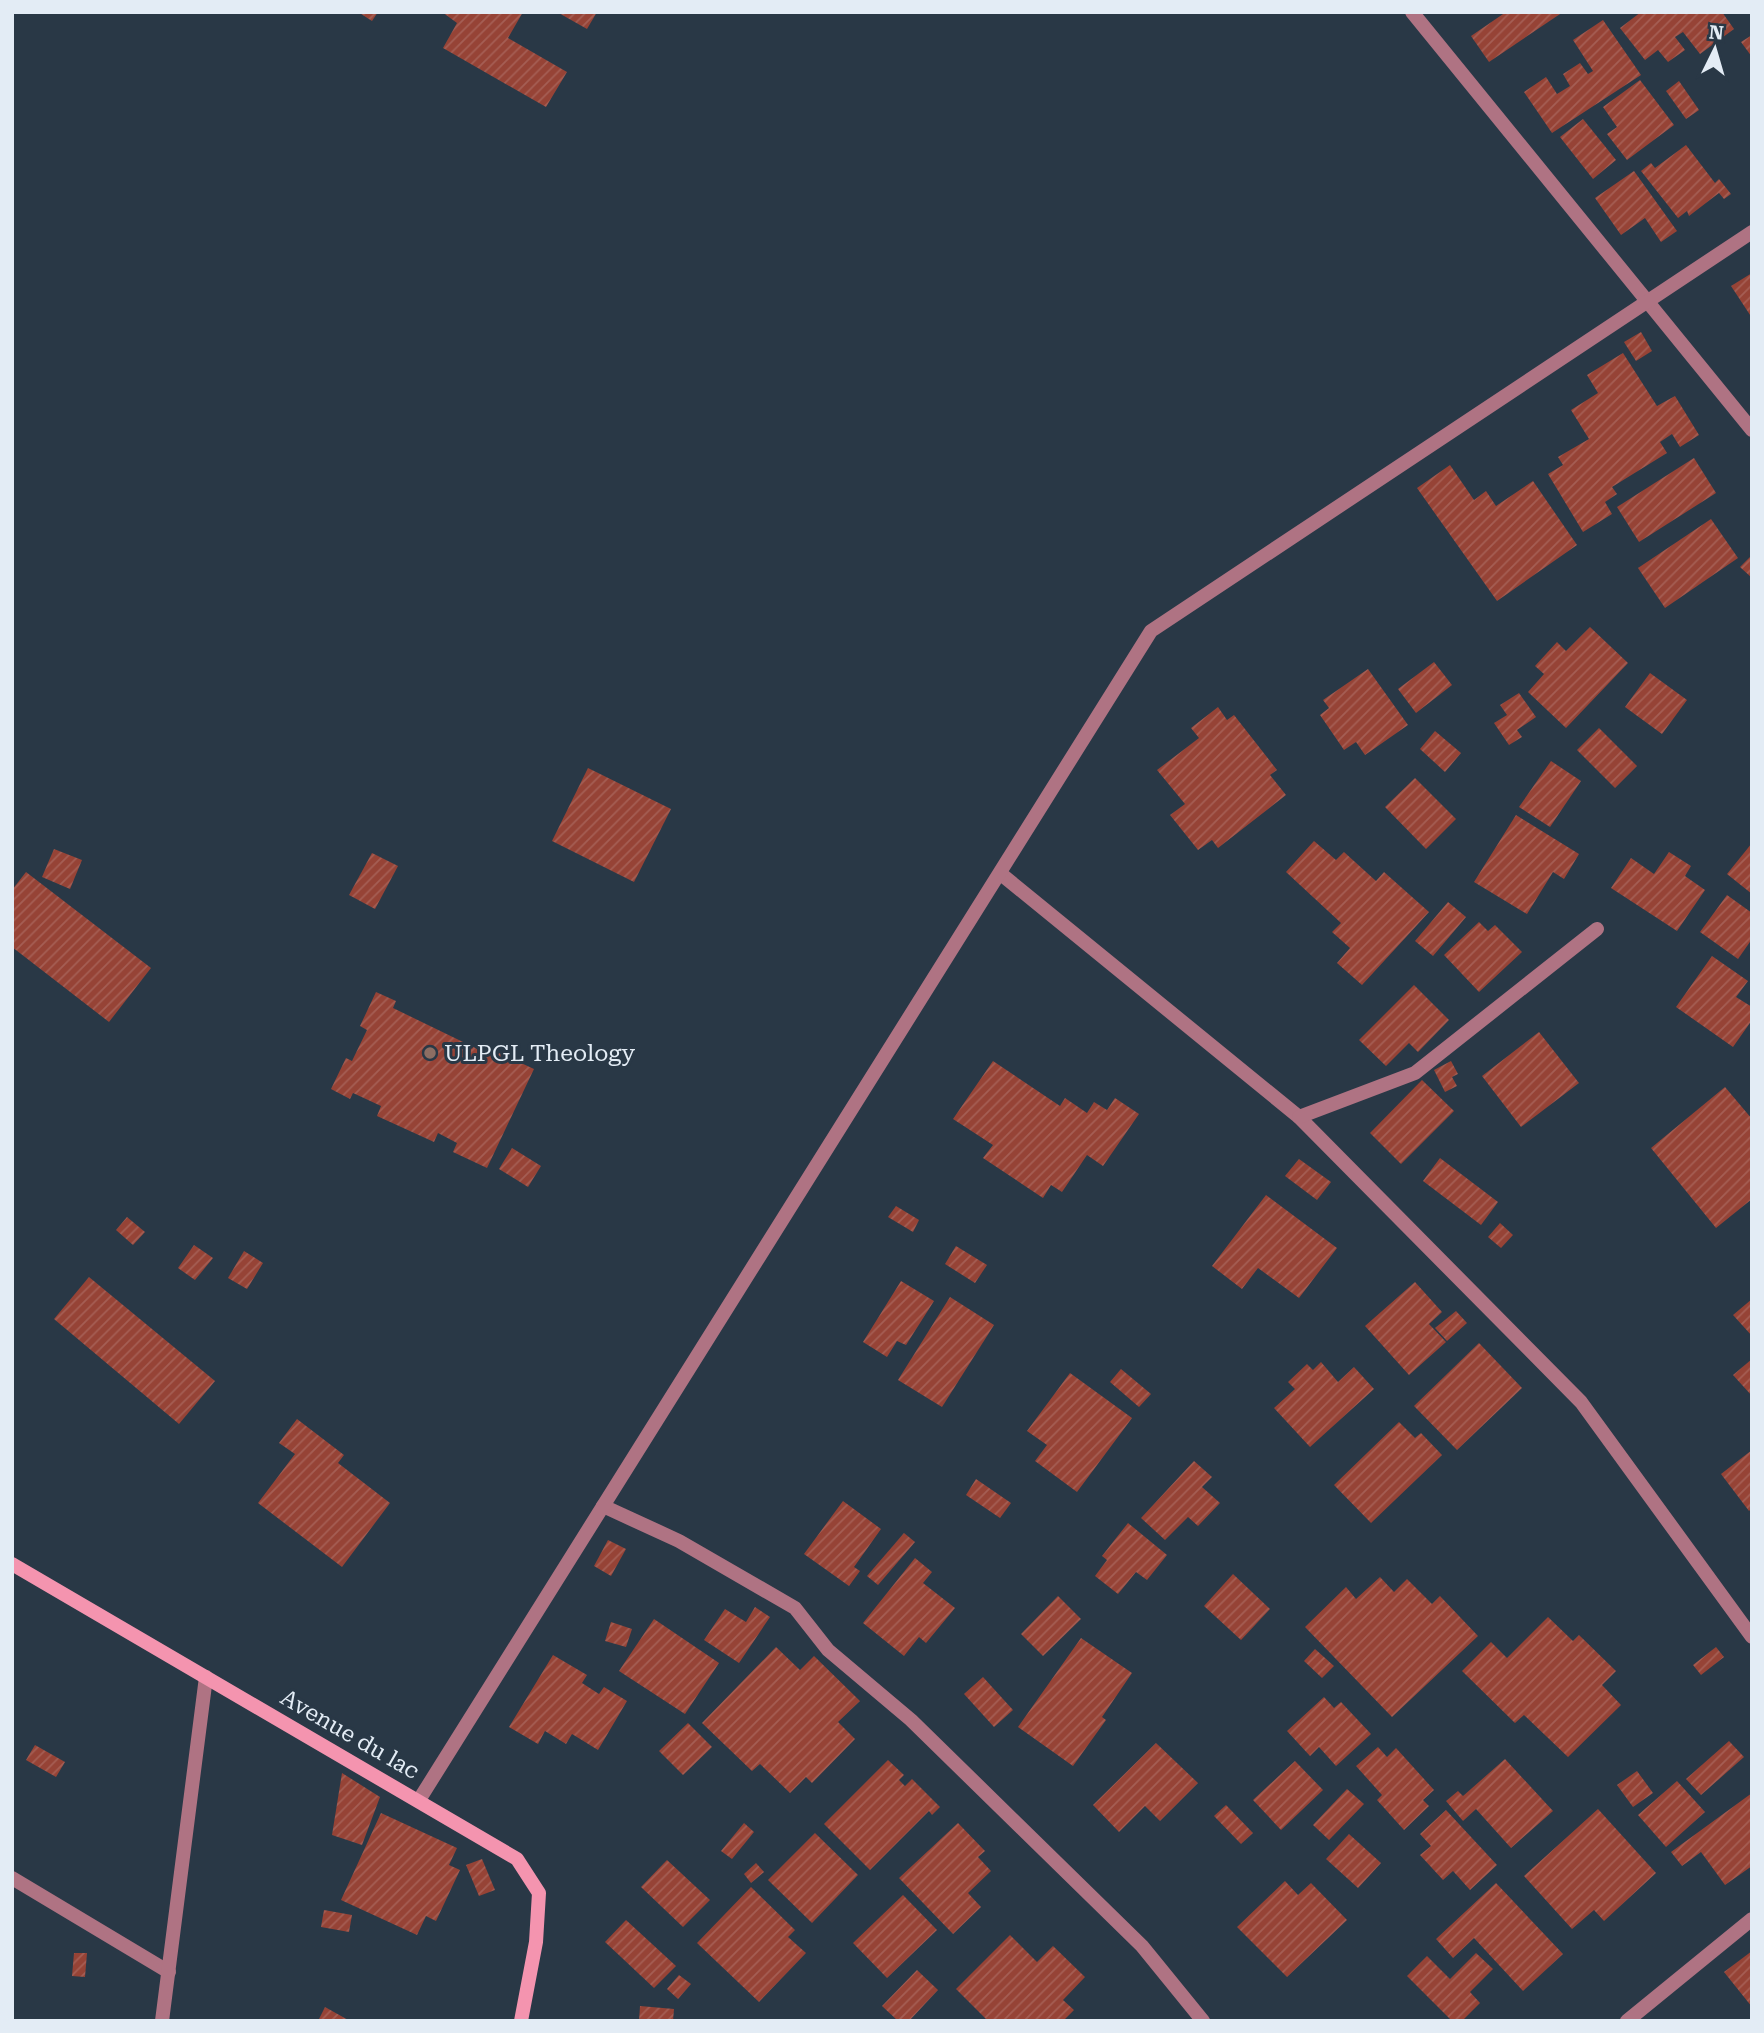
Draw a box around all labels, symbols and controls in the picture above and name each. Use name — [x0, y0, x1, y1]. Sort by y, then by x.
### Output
north arrow — [1680, 14, 1750, 84]
text: N — [1708, 20, 1725, 45]
place label: ULPGL Theology — [444, 1040, 635, 1067]
marker: ULPGL Theology — [422, 1045, 438, 1061]
street label: Avenue du lac — [276, 1684, 424, 1785]

